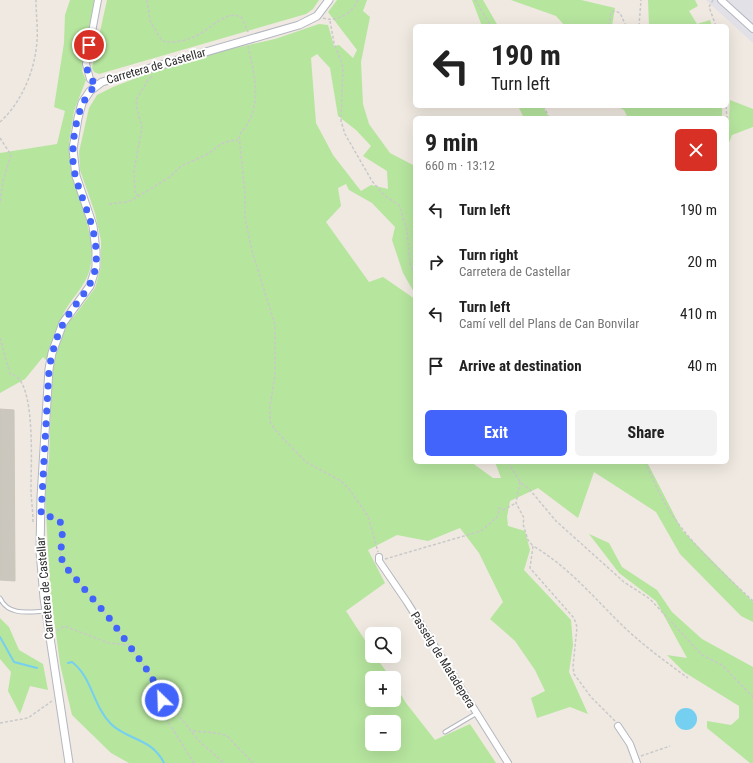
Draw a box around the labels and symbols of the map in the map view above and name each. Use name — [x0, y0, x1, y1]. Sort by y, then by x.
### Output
pin — [72, 28, 106, 62]
street label: Carretera de Castellar — [105, 45, 208, 87]
street label: Carretera de Castellar — [34, 536, 56, 640]
street label: Passeig de Matadepera — [408, 609, 478, 711]
position arrow — [141, 679, 183, 721]

